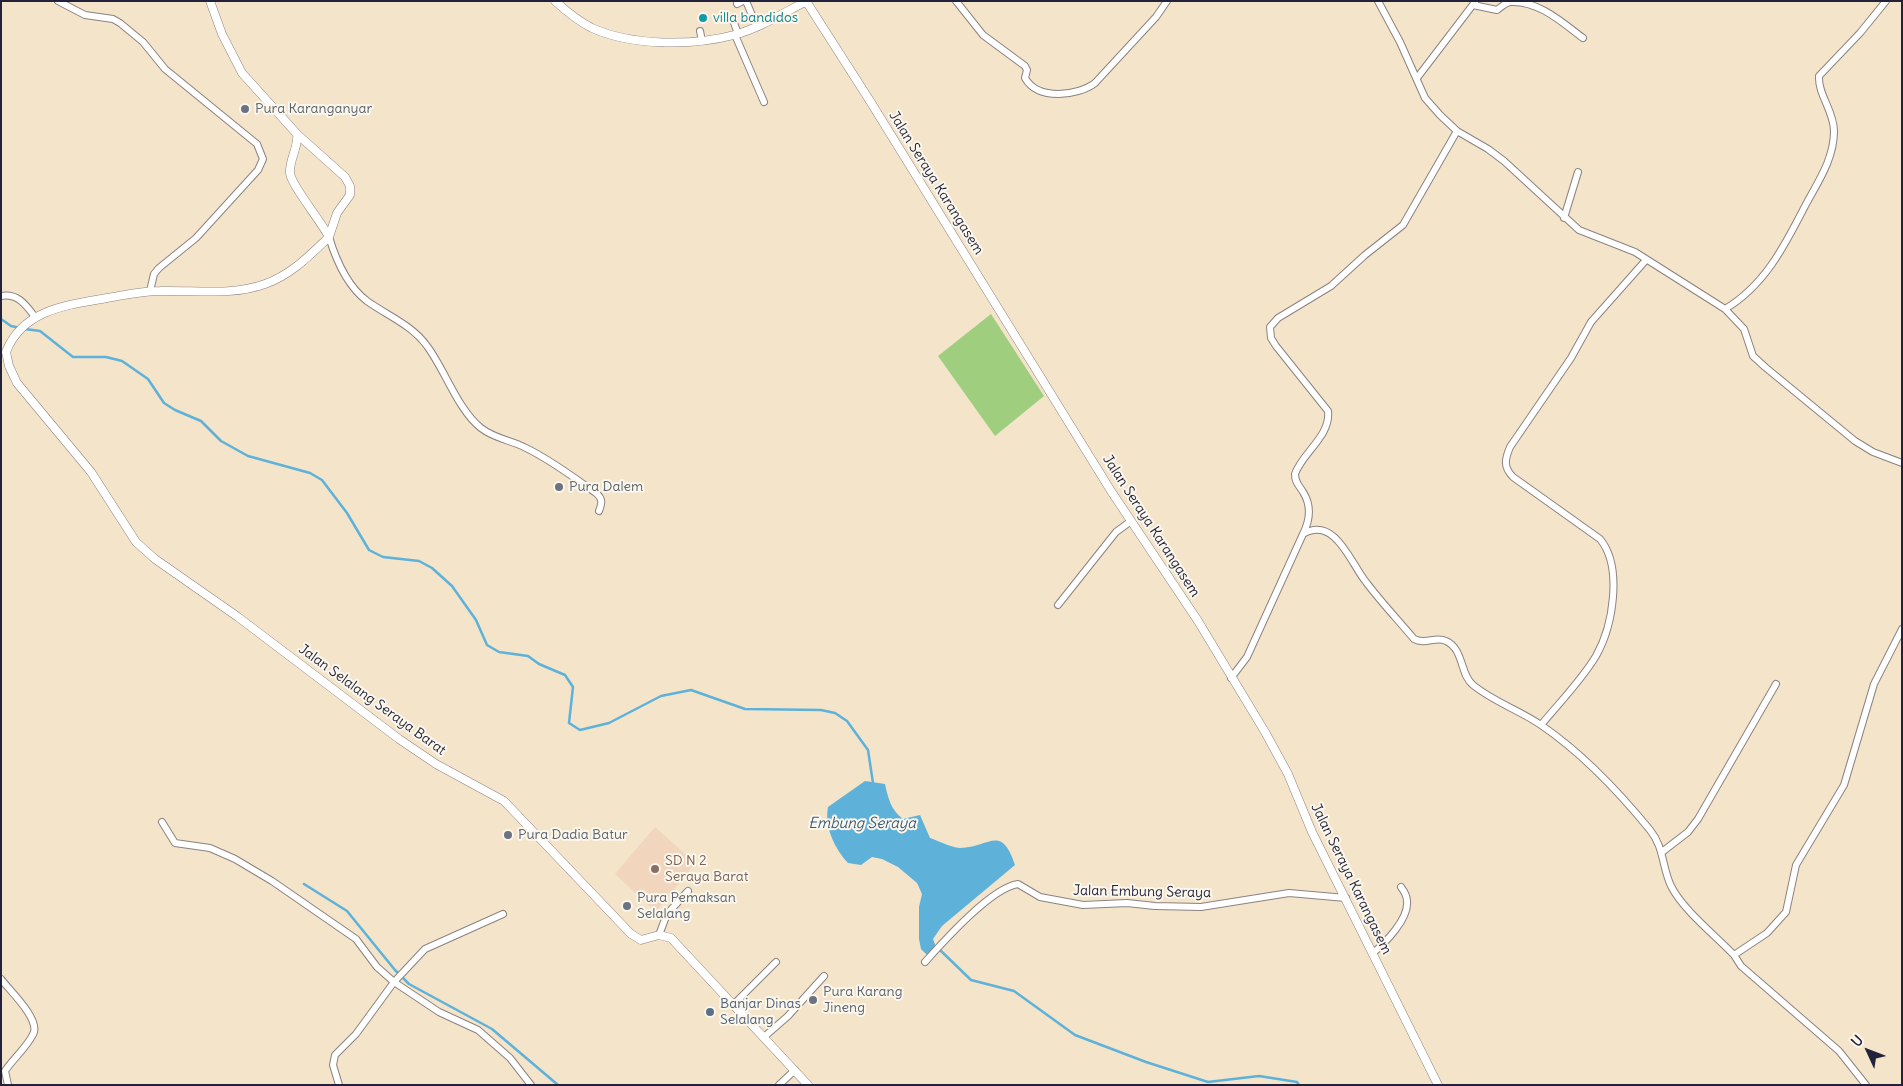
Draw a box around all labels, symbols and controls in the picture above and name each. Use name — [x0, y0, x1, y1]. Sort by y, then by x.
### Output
place label: villa bandidos — [713, 10, 798, 26]
marker: villa bandidos — [697, 12, 709, 24]
place label: Pura Karanganyar — [255, 101, 372, 117]
marker: Pura Karanganyar — [239, 103, 251, 115]
street label: Jalan Seraya Karangasem — [885, 108, 987, 258]
street label: Jalan Seraya Karangasem — [1099, 452, 1203, 600]
place label: Pura Dalem — [569, 479, 643, 495]
marker: Pura Dalem — [553, 481, 565, 493]
street label: Jalan Selalang Seraya Barat — [295, 641, 449, 759]
street label: Jalan Seraya Karangasem — [1307, 801, 1395, 957]
water label: Embung Seraya — [808, 815, 916, 833]
place label: Pura Dadia Batur — [518, 827, 628, 843]
marker: Pura Dadia Batur — [502, 829, 514, 841]
place label: SD N 2 Seraya Barat — [665, 853, 749, 886]
marker: SD N 2 Seraya Barat — [649, 863, 661, 875]
street label: Jalan Embung Seraya — [1073, 882, 1211, 902]
place label: Pura Pemaksan Selalang — [637, 890, 736, 922]
marker: Pura Pemaksan Selalang — [621, 900, 633, 912]
place label: Pura Karang Jineng — [823, 984, 902, 1016]
marker: Pura Karang Jineng — [807, 994, 819, 1006]
place label: Banjar Dinas Selalang — [720, 996, 801, 1028]
marker: Banjar Dinas Selalang — [704, 1006, 716, 1018]
north arrow — [1843, 1026, 1893, 1076]
text: U — [1847, 1031, 1867, 1050]

